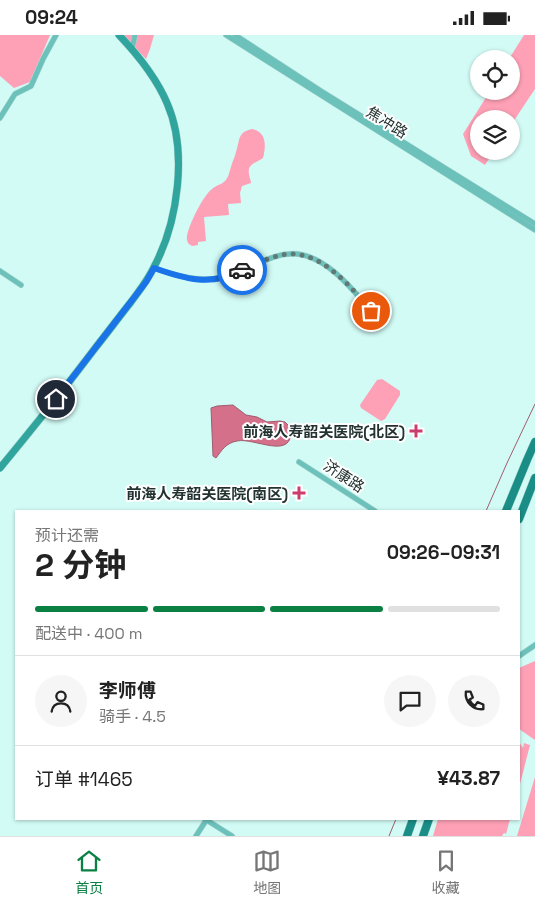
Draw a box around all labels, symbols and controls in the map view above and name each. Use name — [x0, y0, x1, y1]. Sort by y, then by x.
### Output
text: 09:24 — [25, 5, 78, 30]
map controls — [470, 50, 520, 160]
button: locate — [470, 50, 520, 100]
street label: 焦冲路 — [363, 102, 411, 142]
button: layers — [470, 110, 520, 160]
courier — [217, 245, 267, 295]
icon: car — [228, 256, 256, 284]
pin — [350, 290, 392, 332]
icon: bag — [357, 297, 385, 325]
pin — [35, 378, 77, 420]
icon: home — [42, 385, 70, 413]
place label: 前海人寿韶关医院(北区) — [243, 422, 405, 441]
marker: 前海人寿韶关医院(北区) — [409, 424, 423, 438]
street label: 济康路 — [320, 456, 368, 496]
place label: 前海人寿韶关医院(南区) — [126, 484, 288, 503]
marker: 前海人寿韶关医院(南区) — [292, 486, 306, 500]
text: 预计还需 — [35, 525, 99, 546]
text: 09:26–09:31 — [387, 540, 500, 565]
text: 2 分钟 — [35, 545, 126, 585]
text: 配送中 · 400 m — [35, 623, 143, 644]
button: person — [35, 675, 87, 727]
button: chat — [384, 675, 436, 727]
button: phone — [448, 675, 500, 727]
text: 李师傅 — [99, 678, 156, 703]
text: 骑手 · 4.5 — [99, 706, 166, 727]
text: ¥43.87 — [437, 766, 500, 791]
text: 订单 #1465 — [35, 767, 133, 792]
tab: 首页 — [75, 847, 103, 897]
tab: 地图 — [253, 847, 281, 897]
tab: 收藏 — [432, 847, 460, 897]

